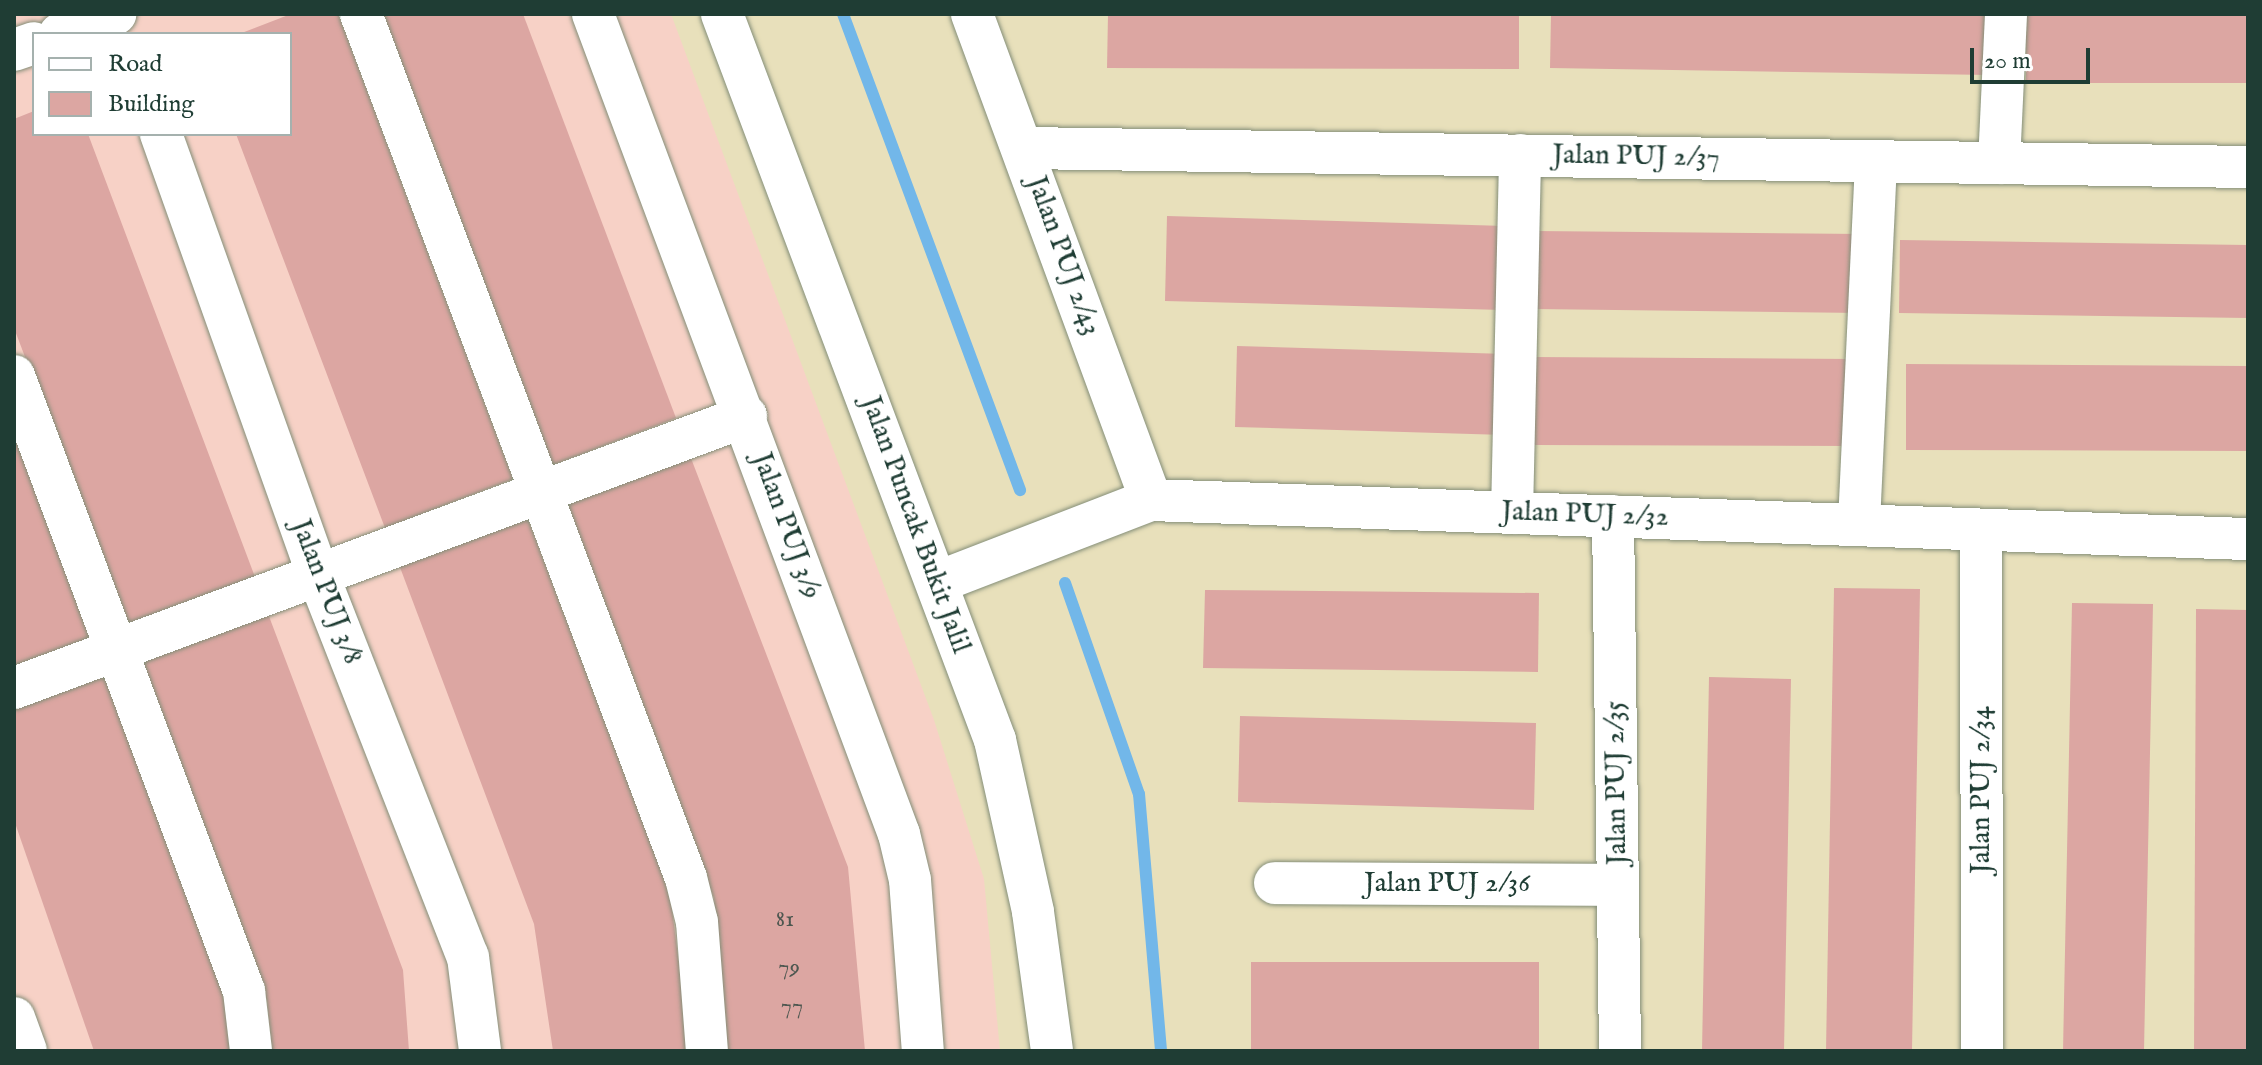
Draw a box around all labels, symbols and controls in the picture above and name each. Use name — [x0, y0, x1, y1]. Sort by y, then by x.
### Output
legend — [32, 32, 292, 136]
scale bar — [1974, 32, 2094, 82]
text: 20 m — [1984, 46, 2031, 77]
text: Road — [108, 49, 162, 80]
text: Building — [108, 89, 194, 120]
street label: Jalan PUJ 2/37 — [1552, 139, 1720, 175]
street label: Jalan PUJ 2/43 — [1019, 172, 1107, 340]
street label: Jalan Puncak Bukit Jalil — [853, 392, 977, 658]
street label: Jalan PUJ 3/9 — [744, 448, 828, 604]
street label: Jalan PUJ 2/32 — [1501, 495, 1669, 535]
street label: Jalan PUJ 3/8 — [283, 515, 369, 669]
street label: Jalan PUJ 2/35 — [1599, 701, 1635, 865]
street label: Jalan PUJ 2/34 — [1965, 706, 1999, 874]
street label: Jalan PUJ 2/36 — [1364, 867, 1530, 901]
house number: 81 — [776, 906, 794, 934]
house number: 79 — [778, 954, 800, 982]
house number: 77 — [781, 993, 803, 1021]

